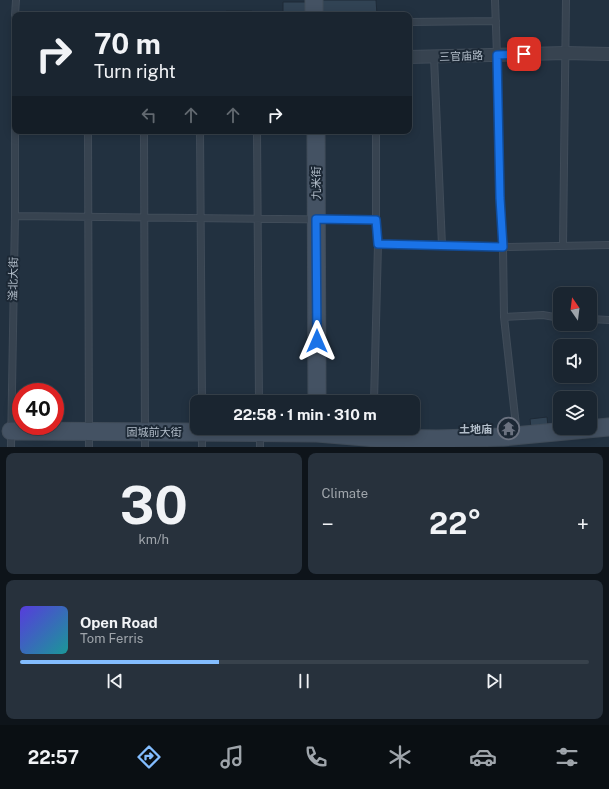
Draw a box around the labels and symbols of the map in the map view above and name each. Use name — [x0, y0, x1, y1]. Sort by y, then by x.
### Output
pin — [507, 37, 541, 71]
street label: 三官庙路 — [439, 49, 483, 63]
street label: 九米街 — [310, 167, 322, 200]
street label: 滏北大街 — [7, 257, 19, 301]
north arrow — [553, 287, 597, 331]
position arrow — [296, 320, 338, 362]
speed limit sign: 40 — [12, 383, 64, 435]
temple icon: 土地庙 — [495, 416, 521, 442]
place label: 土地庙 — [459, 423, 492, 435]
street label: 固城前大街 — [127, 426, 182, 438]

